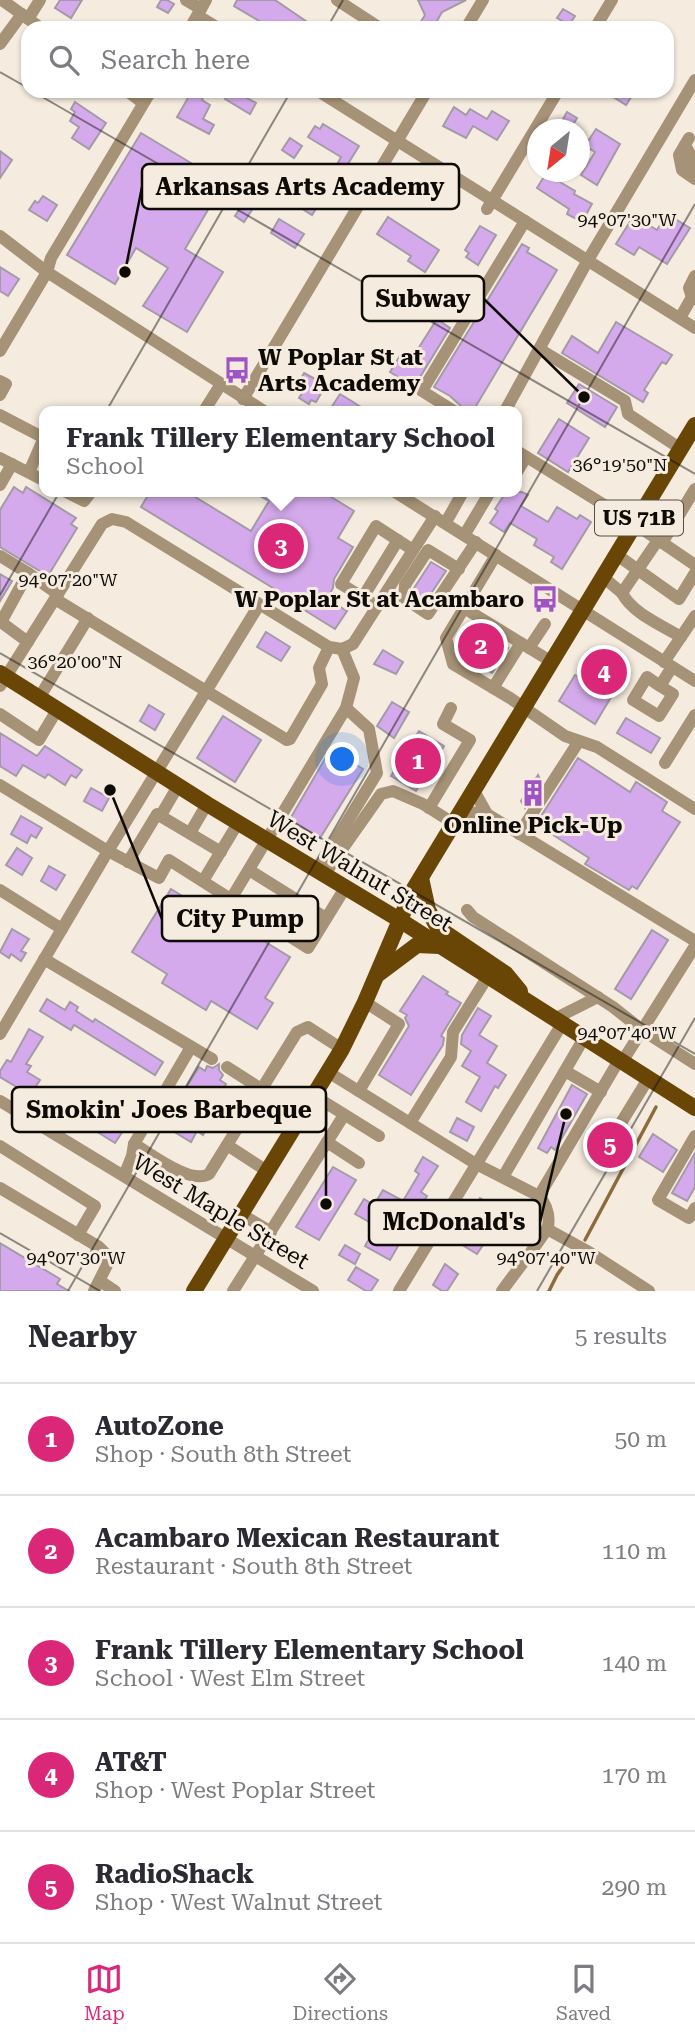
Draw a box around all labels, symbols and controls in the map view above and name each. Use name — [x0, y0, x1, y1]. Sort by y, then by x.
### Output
search box — [21, 21, 674, 98]
icon: search — [45, 41, 83, 79]
text: Search here — [101, 45, 250, 75]
north arrow — [527, 119, 590, 182]
callout: Arkansas Arts Academy — [142, 164, 459, 209]
text: Arkansas Arts Academy — [155, 173, 445, 201]
text: 94°07'30"W — [578, 209, 677, 230]
callout: Subway — [362, 276, 484, 321]
text: Subway — [376, 285, 471, 313]
place label: W Poplar St at Arts Academy — [258, 344, 423, 397]
bus stop icon: W Poplar St at Arts Academy — [222, 355, 252, 385]
popup — [39, 406, 522, 497]
text: Frank Tillery Elementary School — [66, 423, 495, 453]
text: School — [66, 453, 144, 480]
text: 36°19'50"N — [573, 454, 667, 475]
road number: US 71B — [595, 500, 683, 536]
pin: 3 — [258, 520, 304, 572]
text: 94°07'20"W — [19, 569, 118, 590]
bus stop icon: W Poplar St at Acambaro — [530, 584, 560, 614]
place label: W Poplar St at Acambaro — [234, 586, 524, 613]
pin: 2 — [458, 620, 504, 672]
pin: 4 — [581, 646, 627, 698]
text: 36°20'00"N — [28, 651, 122, 672]
pin: 1 — [395, 735, 441, 787]
your location — [325, 742, 359, 776]
building icon: Online Pick-Up — [518, 778, 548, 808]
street label: West Walnut Street — [262, 805, 458, 938]
place label: Online Pick-Up — [444, 812, 622, 839]
callout: City Pump — [162, 896, 318, 941]
text: City Pump — [176, 905, 304, 933]
text: 94°07'40"W — [578, 1022, 677, 1043]
callout: Smokin' Joes Barbeque — [12, 1087, 326, 1132]
text: Smokin' Joes Barbeque — [26, 1096, 312, 1124]
pin: 5 — [587, 1119, 633, 1171]
street label: West Maple Street — [128, 1148, 314, 1275]
callout: McDonald's — [369, 1200, 540, 1245]
text: McDonald's — [383, 1208, 526, 1236]
text: 94°07'30"W — [27, 1247, 126, 1268]
text: 94°07'40"W — [497, 1247, 596, 1268]
text: Nearby — [28, 1319, 137, 1354]
text: 5 results — [575, 1323, 667, 1350]
text: AutoZone — [95, 1411, 224, 1441]
text: 1 — [45, 1426, 57, 1453]
text: 50 m — [614, 1426, 667, 1453]
text: Shop · South 8th Street — [95, 1441, 351, 1468]
text: Acambaro Mexican Restaurant — [95, 1523, 499, 1553]
text: 2 — [45, 1538, 57, 1565]
text: 110 m — [602, 1538, 667, 1565]
text: Restaurant · South 8th Street — [95, 1553, 412, 1580]
text: Frank Tillery Elementary School — [95, 1635, 524, 1665]
text: 3 — [45, 1650, 57, 1677]
text: 140 m — [602, 1650, 667, 1677]
text: School · West Elm Street — [95, 1665, 365, 1692]
text: AT&T — [95, 1747, 167, 1777]
text: 4 — [45, 1762, 57, 1789]
text: 170 m — [602, 1762, 667, 1789]
text: Shop · West Poplar Street — [95, 1777, 375, 1804]
text: RadioShack — [95, 1859, 254, 1889]
text: 5 — [45, 1874, 57, 1901]
text: 290 m — [602, 1874, 667, 1901]
text: Shop · West Walnut Street — [95, 1889, 382, 1916]
tab: Map — [84, 1960, 125, 2025]
tab: Directions — [292, 1960, 388, 2025]
tab: Saved — [556, 1960, 611, 2025]

